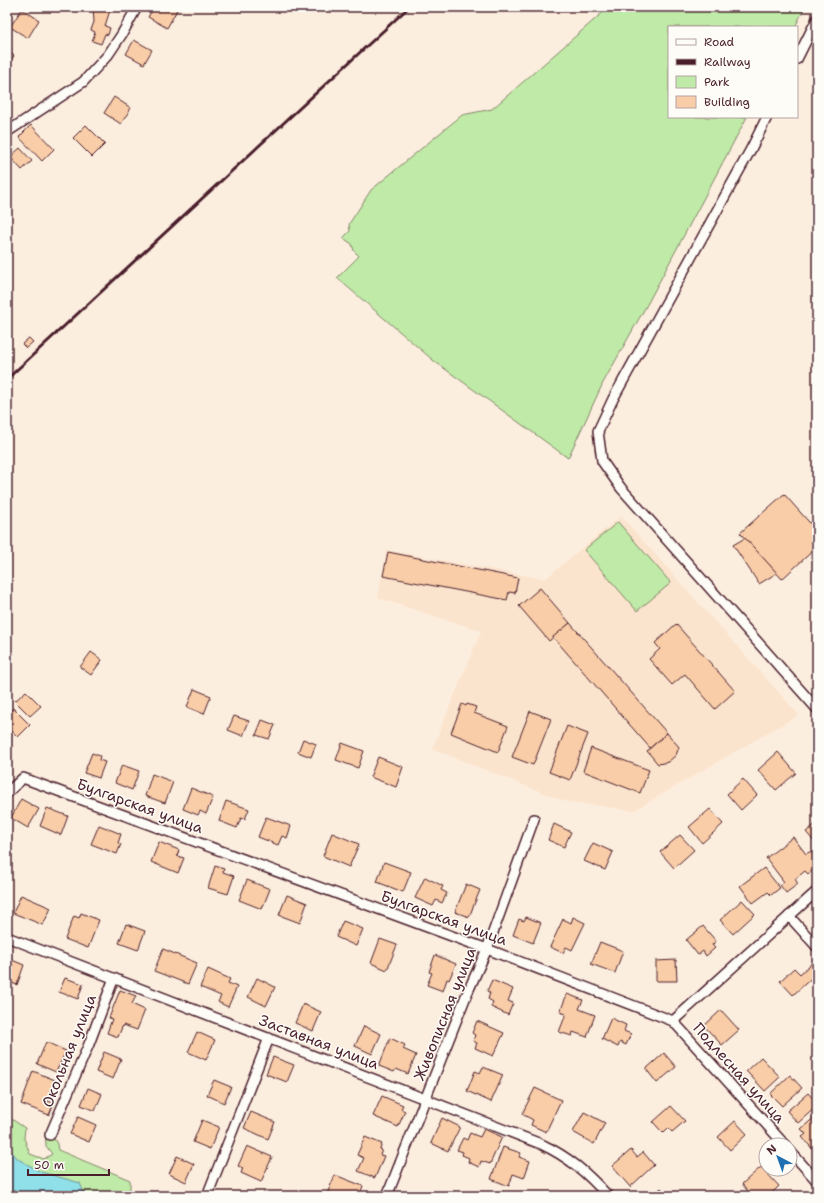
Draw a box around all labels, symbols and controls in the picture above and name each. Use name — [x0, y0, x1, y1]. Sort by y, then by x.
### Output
legend — [668, 26, 798, 118]
text: Road — [704, 34, 735, 50]
text: Railway — [704, 54, 751, 70]
text: Park — [704, 74, 730, 90]
text: Building — [704, 94, 750, 110]
street label: Булгарская улица — [74, 774, 207, 838]
street label: Булгарская улица — [378, 886, 511, 950]
street label: Живописная улица — [409, 944, 481, 1083]
street label: Окольная улица — [37, 991, 101, 1110]
street label: Заставная улица — [256, 1010, 382, 1074]
street label: Подлесная улица — [689, 1018, 790, 1128]
north arrow — [758, 1137, 798, 1177]
text: N — [764, 1141, 780, 1158]
scale bar — [28, 1151, 109, 1177]
text: 50 m — [34, 1157, 64, 1173]

